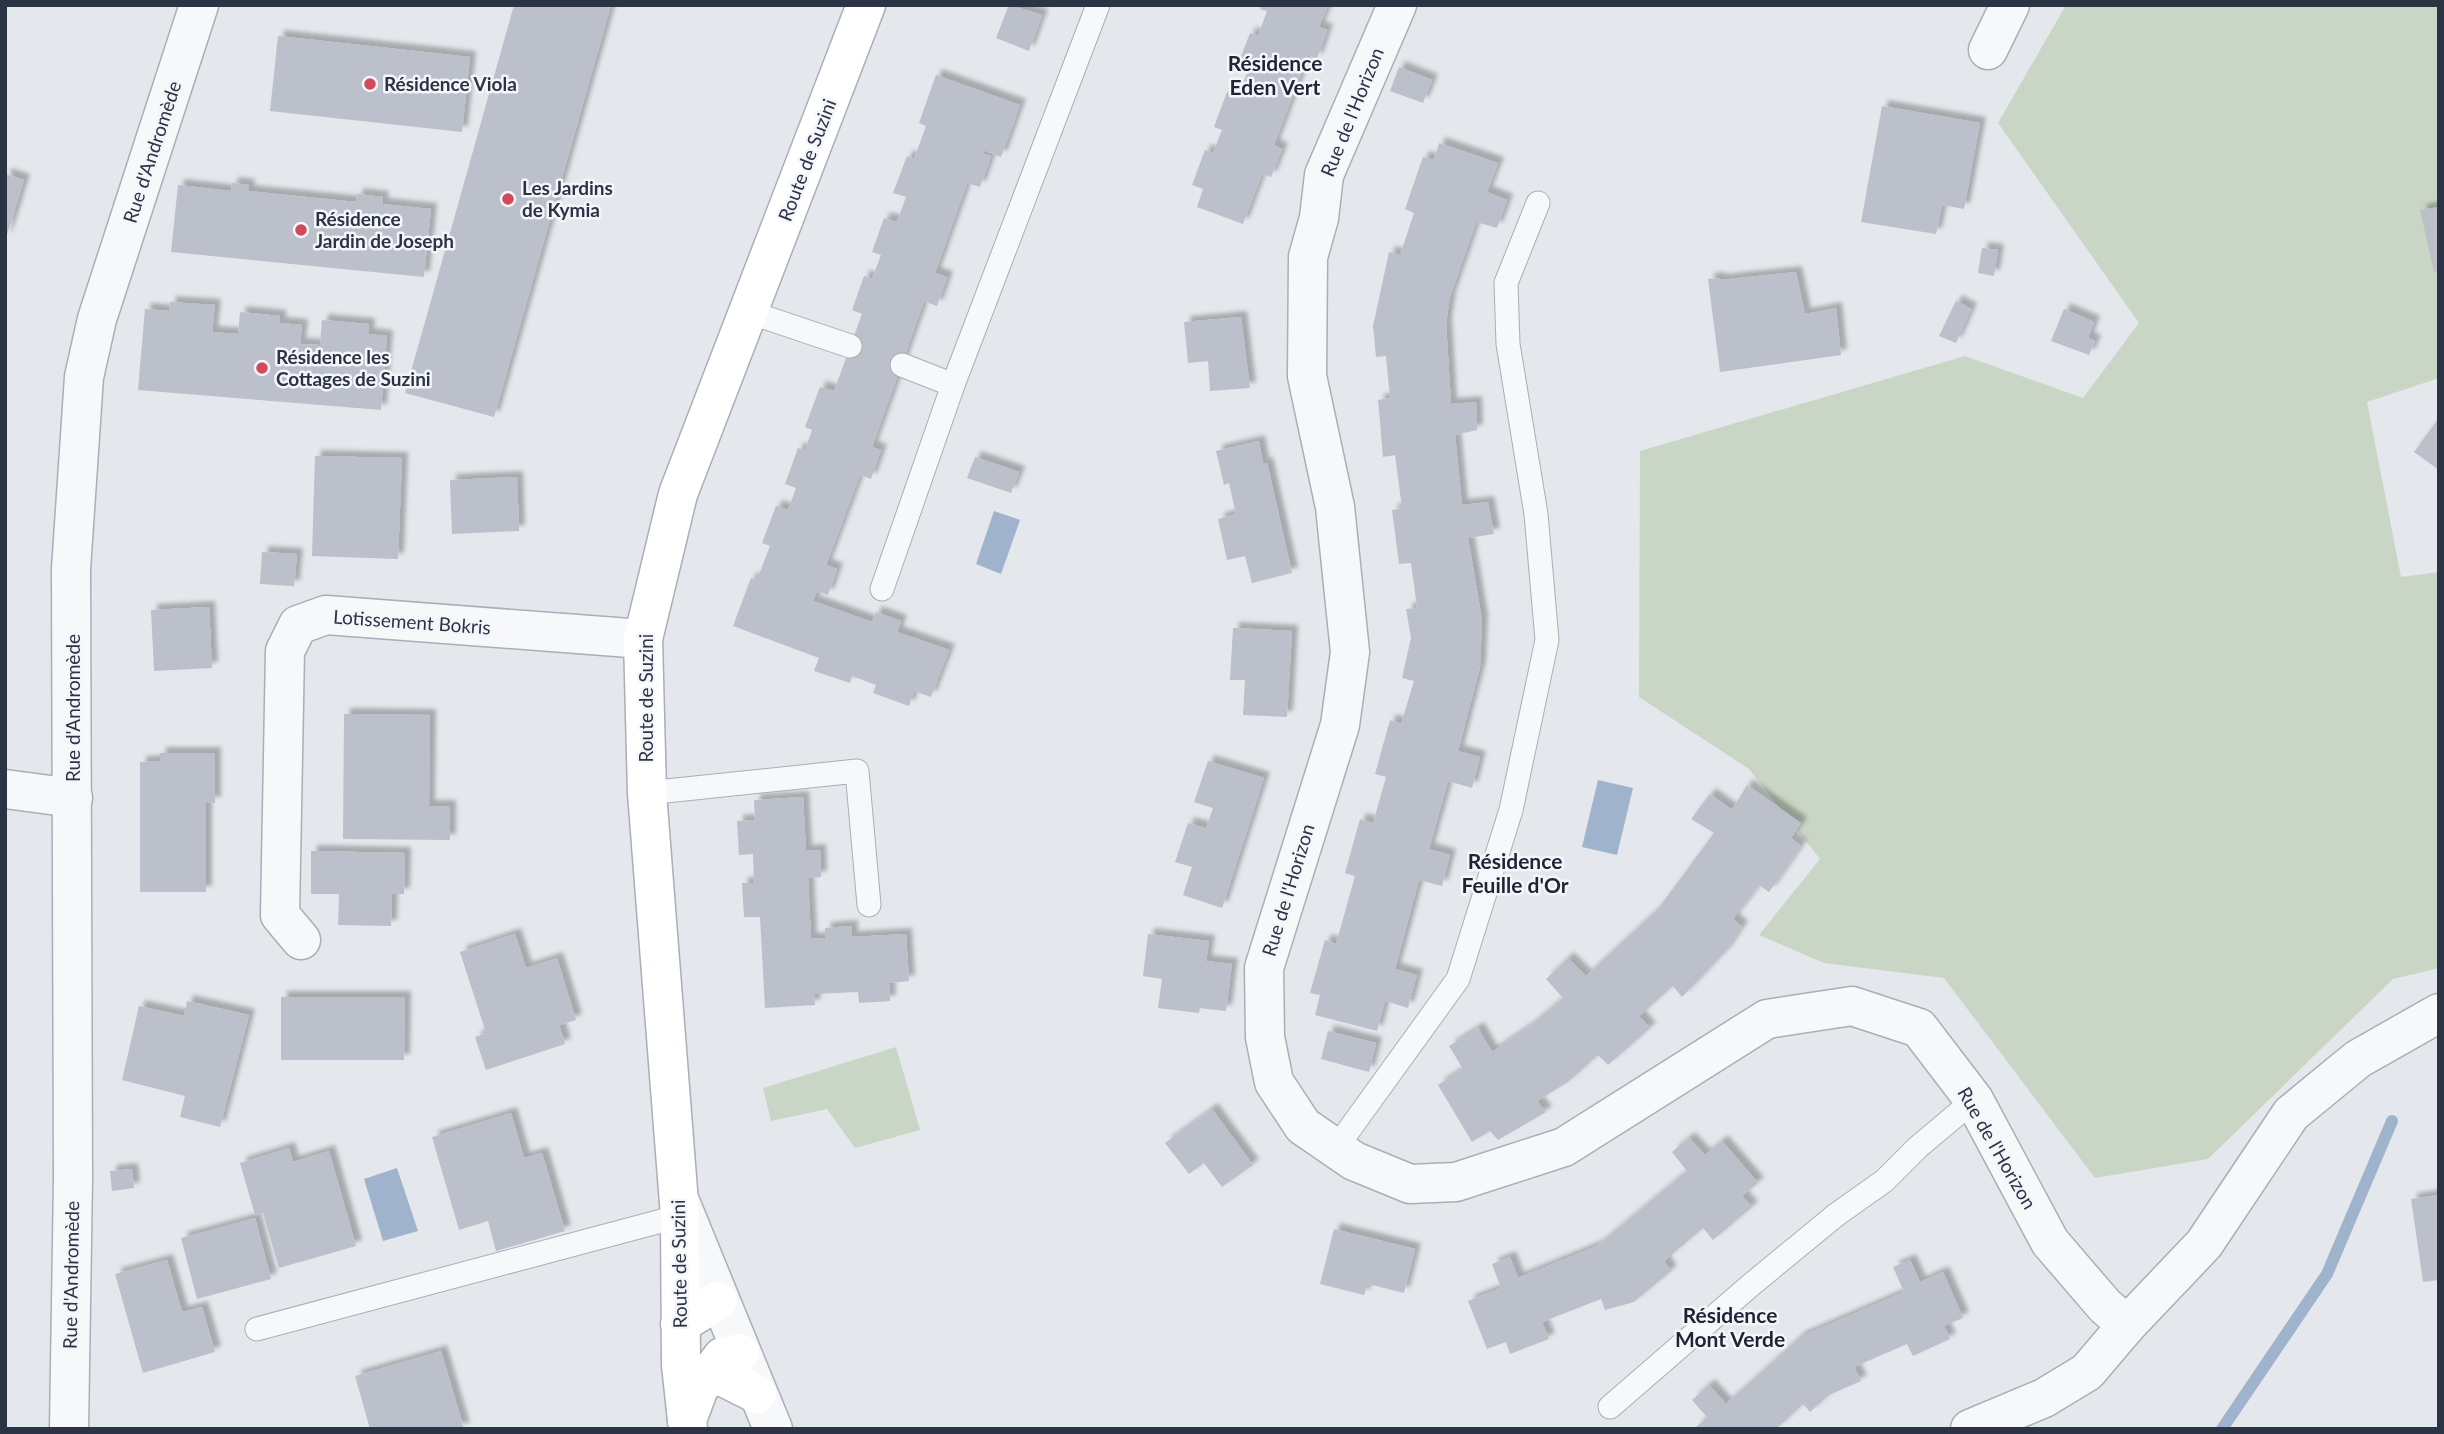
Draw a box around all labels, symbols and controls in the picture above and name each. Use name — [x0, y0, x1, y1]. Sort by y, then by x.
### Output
street label: Rue de l'Horizon — [1315, 44, 1388, 180]
district label: Résidence Eden Vert — [1228, 50, 1322, 99]
place label: Résidence Viola — [384, 72, 517, 95]
marker: Résidence Viola — [362, 76, 378, 92]
street label: Rue d'Andromède — [118, 78, 185, 226]
street label: Route de Suzini — [773, 96, 840, 224]
place label: Les Jardins de Kymia — [522, 176, 613, 221]
marker: Les Jardins de Kymia — [500, 191, 516, 207]
place label: Résidence Jardin de Joseph — [315, 207, 454, 252]
marker: Résidence Jardin de Joseph — [293, 222, 309, 238]
place label: Résidence les Cottages de Suzini — [276, 345, 431, 390]
marker: Résidence les Cottages de Suzini — [254, 360, 270, 376]
street label: Lotissement Bokris — [332, 605, 492, 638]
street label: Rue d'Andromède — [61, 634, 84, 782]
street label: Route de Suzini — [634, 634, 657, 762]
street label: Rue de l'Horizon — [1256, 821, 1319, 959]
district label: Résidence Feuille d'Or — [1461, 848, 1569, 897]
street label: Rue de l'Horizon — [1953, 1083, 2042, 1213]
street label: Route de Suzini — [666, 1199, 691, 1329]
street label: Rue d'Andromède — [58, 1201, 83, 1349]
district label: Résidence Mont Verde — [1675, 1302, 1785, 1351]

